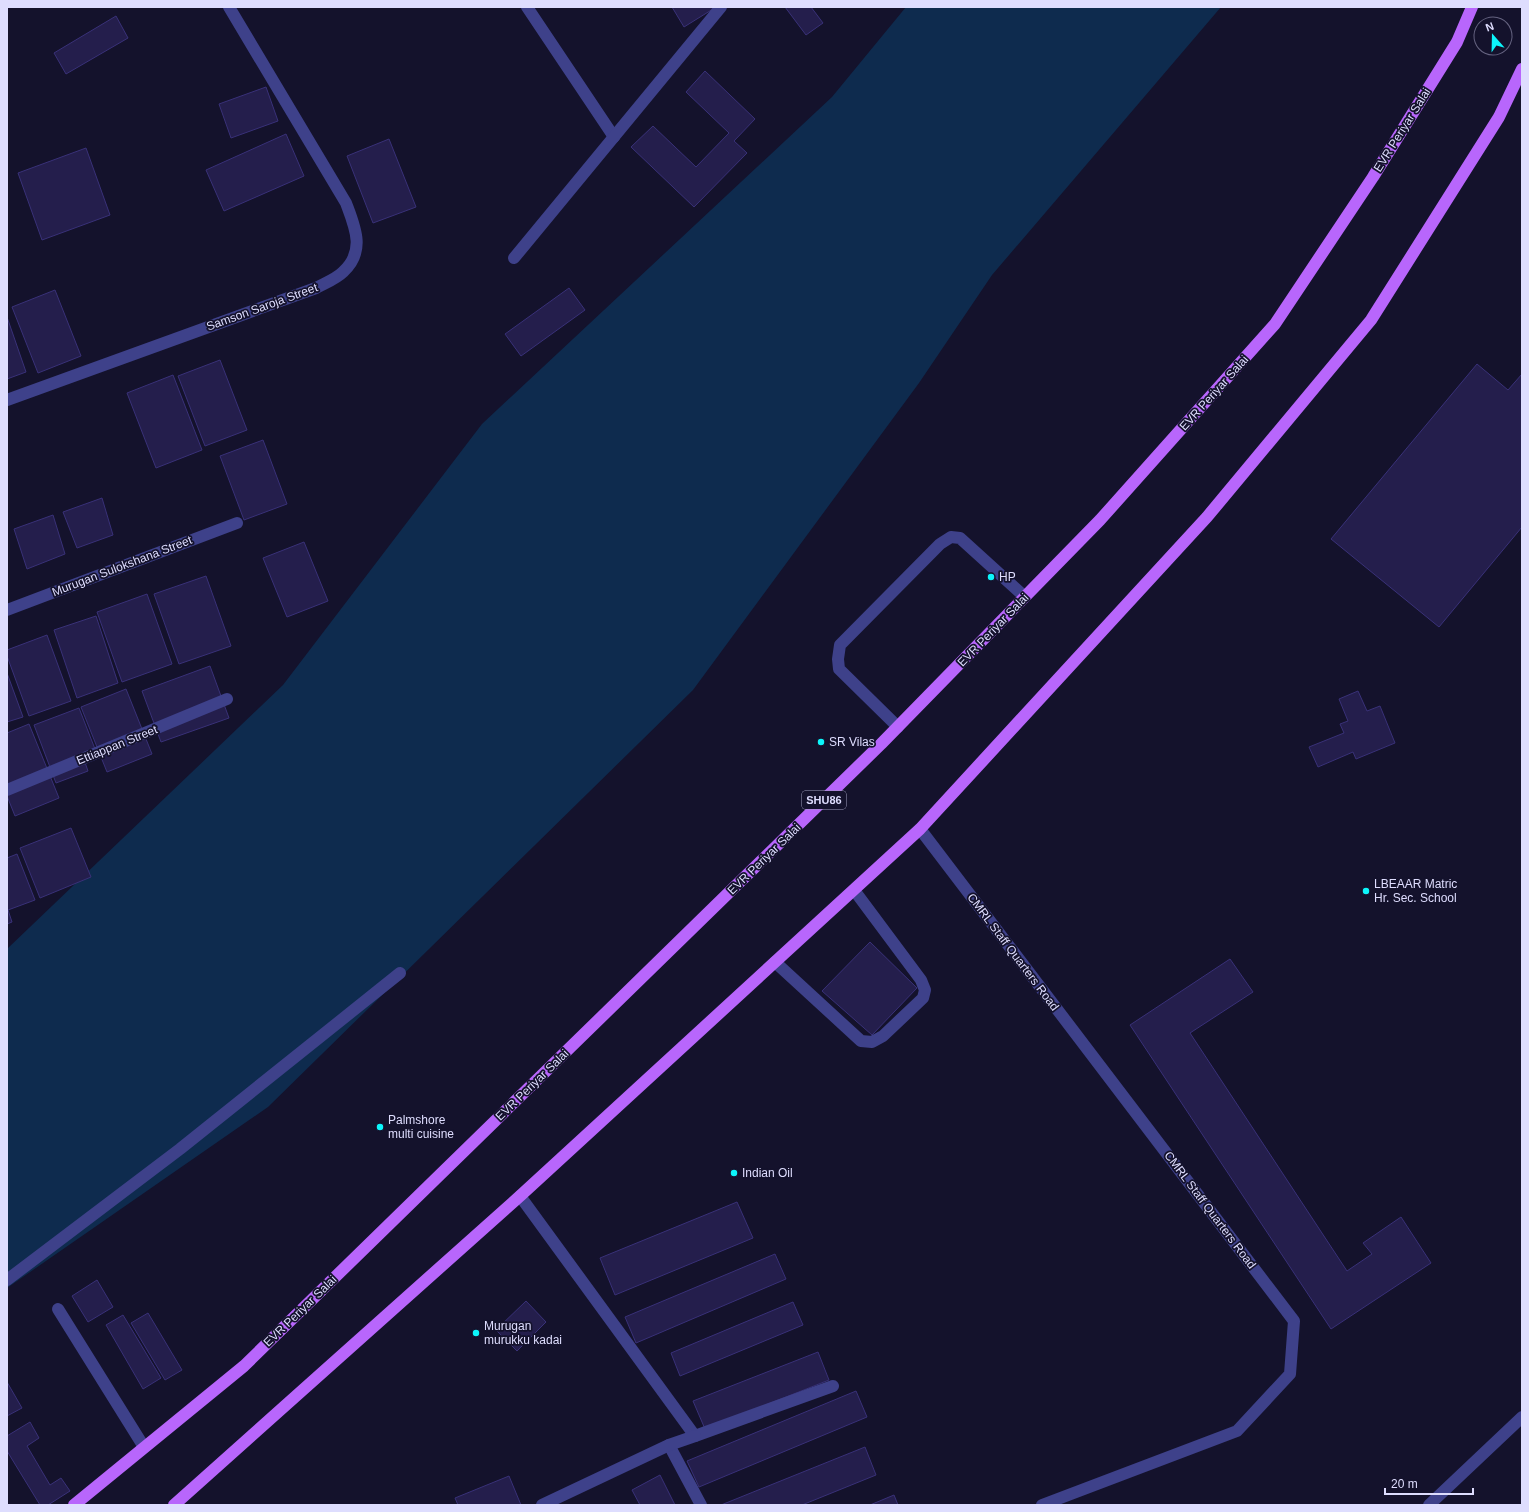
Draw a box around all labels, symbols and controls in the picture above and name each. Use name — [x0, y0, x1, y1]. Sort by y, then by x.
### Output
north arrow — [1473, 16, 1513, 56]
text: N — [1484, 20, 1495, 34]
street label: EVR Periyar Salai — [1371, 86, 1433, 174]
street label: Samson Saroja Street — [204, 280, 320, 334]
street label: EVR Periyar Salai — [1177, 353, 1251, 433]
street label: Murugan Sulokshana Street — [50, 533, 195, 599]
place label: HP — [999, 570, 1016, 584]
marker: HP — [986, 572, 996, 582]
street label: EVR Periyar Salai — [955, 591, 1031, 669]
street label: Ettiappan Street — [74, 722, 160, 768]
place label: SR Vilas — [829, 735, 875, 749]
marker: SR Vilas — [816, 737, 826, 747]
road number: SHU86 — [802, 791, 846, 809]
street label: EVR Periyar Salai — [725, 821, 803, 897]
place label: LBEAAR Matric Hr. Sec. School — [1374, 877, 1457, 905]
marker: LBEAAR Matric Hr. Sec. School — [1361, 886, 1371, 896]
street label: CMRL Staff Quarters Road — [964, 891, 1062, 1013]
street label: EVR Periyar Salai — [493, 1047, 571, 1123]
place label: Palmshore multi cuisine — [388, 1113, 454, 1141]
marker: Palmshore multi cuisine — [375, 1122, 385, 1132]
street label: CMRL Staff Quarters Road — [1161, 1149, 1259, 1271]
place label: Indian Oil — [742, 1166, 793, 1180]
marker: Indian Oil — [729, 1168, 739, 1178]
street label: EVR Periyar Salai — [261, 1273, 339, 1349]
place label: Murugan murukku kadai — [484, 1319, 562, 1347]
marker: Murugan murukku kadai — [471, 1328, 481, 1338]
scale bar — [1385, 1470, 1473, 1496]
text: 20 m — [1391, 1477, 1418, 1491]

